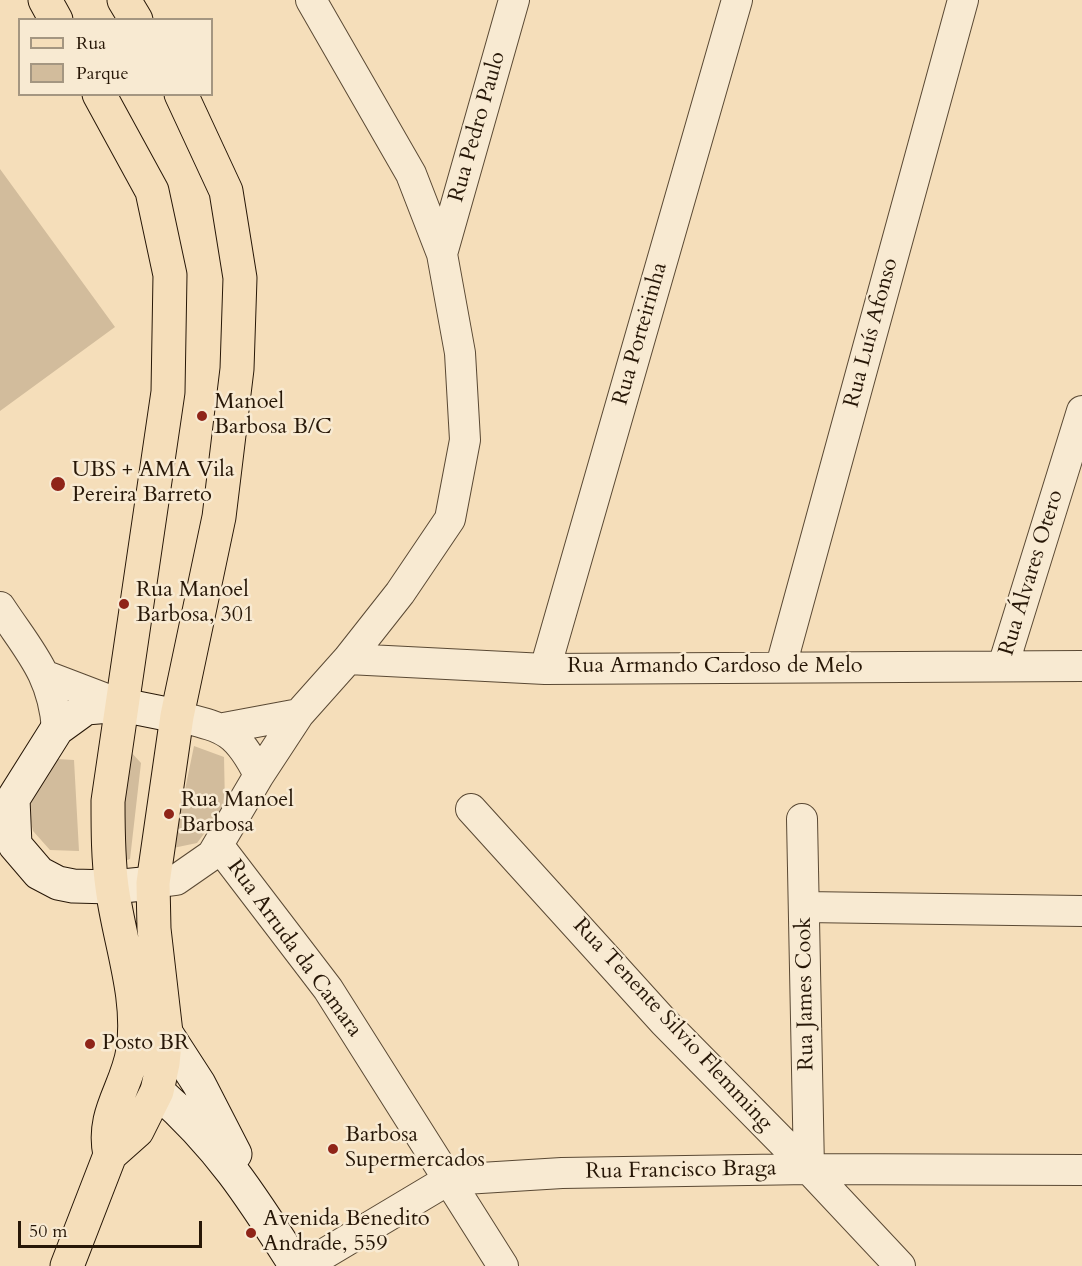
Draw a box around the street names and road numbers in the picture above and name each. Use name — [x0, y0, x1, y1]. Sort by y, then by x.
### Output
street label: Rua Pedro Paulo — [444, 49, 512, 205]
street label: Rua Luís Afonso — [839, 255, 905, 411]
street label: Rua Porteirinha — [608, 260, 674, 408]
street label: Rua Álvares Otero — [994, 487, 1070, 659]
street label: Rua Armando Cardoso de Melo — [567, 654, 863, 680]
street label: Rua Arruda da Camara — [221, 855, 367, 1043]
street label: Rua Tenente Silvio Flemming — [567, 913, 777, 1137]
street label: Rua James Cook — [791, 917, 821, 1071]
street label: Rua Francisco Braga — [585, 1156, 777, 1186]

